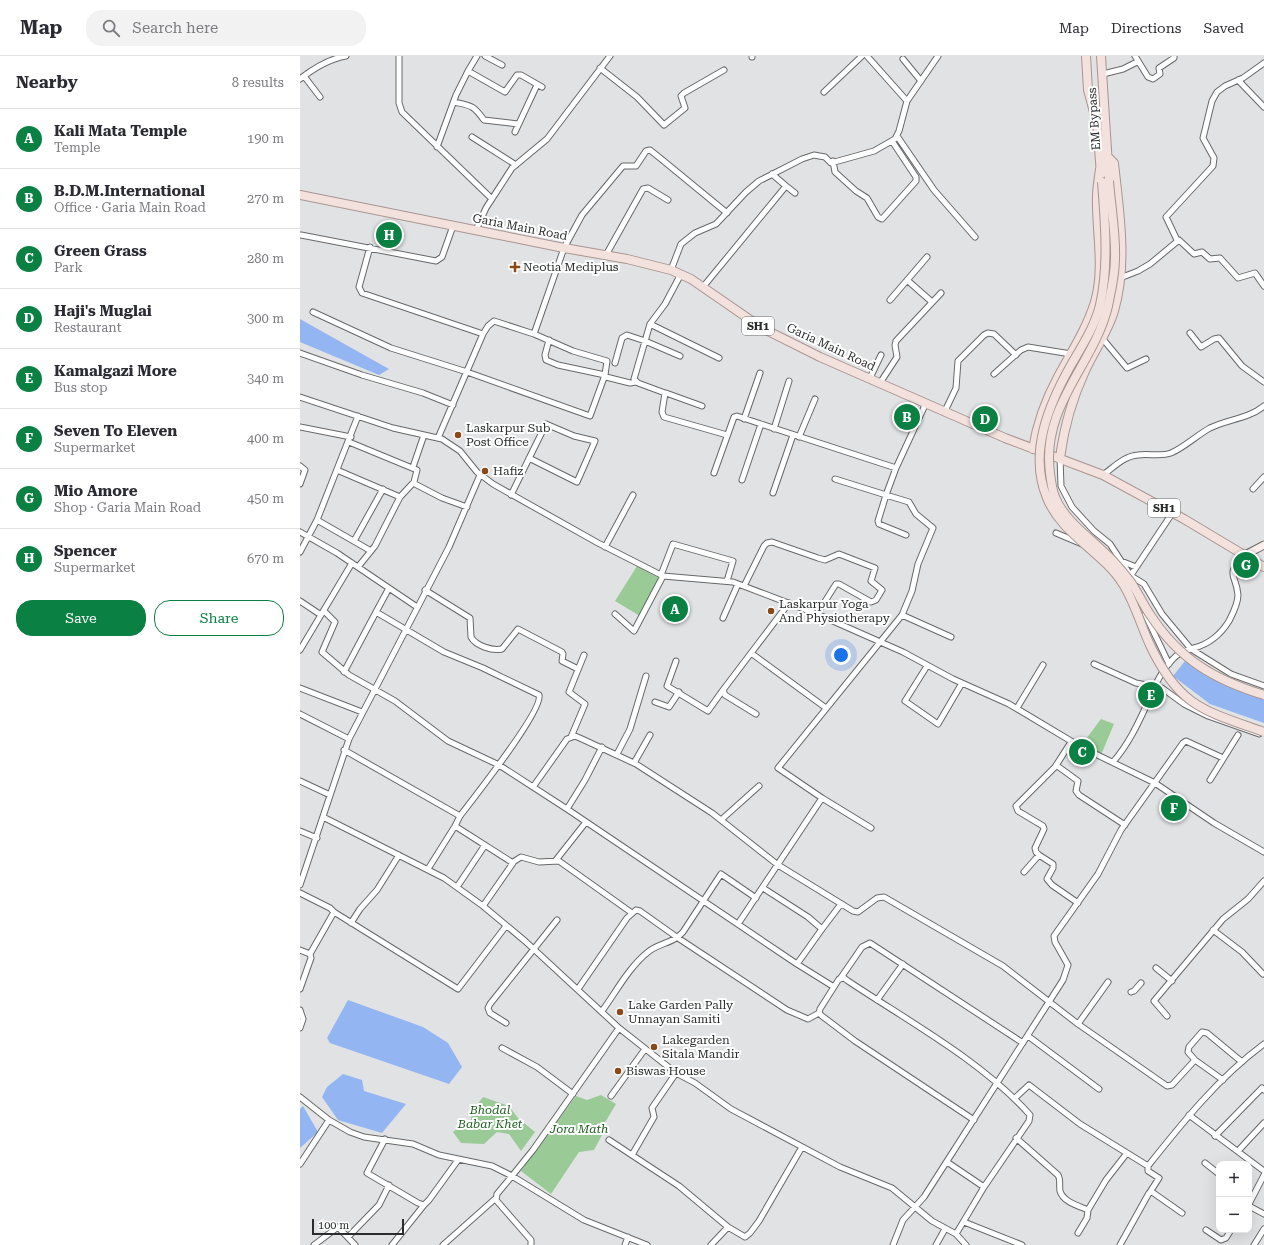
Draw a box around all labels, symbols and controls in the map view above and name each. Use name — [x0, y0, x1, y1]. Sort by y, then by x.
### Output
search box — [86, 10, 366, 46]
text: Map — [20, 16, 62, 39]
icon: search — [100, 17, 122, 39]
text: Search here — [132, 19, 218, 37]
text: Map — [1059, 20, 1089, 36]
text: Directions — [1111, 20, 1181, 36]
text: Saved — [1203, 20, 1244, 36]
text: Nearby — [16, 72, 78, 92]
text: 8 results — [232, 75, 284, 90]
street label: EM Bypass — [1085, 87, 1103, 151]
text: Kali Mata Temple — [54, 122, 187, 140]
text: A — [24, 131, 34, 146]
text: 190 m — [247, 131, 284, 146]
text: Temple — [54, 140, 101, 155]
text: B.D.M.International — [54, 182, 205, 200]
text: B — [24, 191, 34, 206]
text: 270 m — [247, 191, 284, 206]
text: Office · Garia Main Road — [54, 200, 206, 215]
street label: Garia Main Road — [471, 211, 569, 243]
pin: H — [376, 220, 402, 250]
text: Green Grass — [54, 242, 147, 260]
text: C — [24, 251, 34, 266]
text: 280 m — [247, 251, 284, 266]
text: Park — [54, 260, 83, 275]
place label: Neotia Mediplus — [523, 260, 619, 274]
marker: Neotia Mediplus — [510, 262, 520, 272]
text: Haji's Muglai — [54, 302, 152, 320]
text: D — [24, 311, 34, 326]
text: 300 m — [247, 311, 284, 326]
road number: SH1 — [742, 317, 774, 335]
text: Restaurant — [54, 320, 122, 335]
street label: Garia Main Road — [784, 320, 878, 374]
text: Kamalgazi More — [54, 362, 177, 380]
text: E — [25, 371, 33, 386]
text: 340 m — [247, 371, 284, 386]
text: Bus stop — [54, 380, 108, 395]
pin: B — [894, 402, 920, 432]
pin: D — [972, 404, 998, 434]
place label: Laskarpur Sub Post Office — [466, 421, 551, 449]
text: Seven To Eleven — [54, 422, 177, 440]
marker: Laskarpur Sub Post Office — [453, 430, 463, 440]
text: F — [25, 431, 33, 446]
text: 400 m — [247, 431, 284, 446]
text: Supermarket — [54, 440, 135, 455]
place label: Hafiz — [493, 464, 523, 478]
marker: Hafiz — [480, 466, 490, 476]
text: Mio Amore — [54, 482, 138, 500]
text: G — [24, 491, 34, 506]
text: 450 m — [247, 491, 284, 506]
road number: SH1 — [1148, 499, 1180, 517]
text: Shop · Garia Main Road — [54, 500, 201, 515]
text: Spencer — [54, 542, 117, 560]
pin: G — [1233, 550, 1259, 580]
text: H — [24, 551, 34, 566]
text: 670 m — [247, 551, 284, 566]
text: Supermarket — [54, 560, 135, 575]
pin: A — [662, 594, 688, 624]
place label: Laskarpur Yoga And Physiotherapy — [779, 597, 891, 625]
button: Save — [16, 600, 146, 636]
button: Share — [154, 600, 284, 636]
marker: Laskarpur Yoga And Physiotherapy — [766, 606, 776, 616]
your location — [831, 645, 851, 665]
pin: E — [1138, 680, 1164, 710]
pin: C — [1069, 737, 1095, 767]
pin: F — [1161, 793, 1187, 823]
place label: Lake Garden Pally Unnayan Samiti — [628, 998, 734, 1026]
marker: Lake Garden Pally Unnayan Samiti — [615, 1007, 625, 1017]
place label: Lakegarden Sitala Mandir — [662, 1033, 740, 1061]
marker: Lakegarden Sitala Mandir — [649, 1042, 659, 1052]
place label: Biswas House — [626, 1064, 706, 1078]
marker: Biswas House — [613, 1066, 623, 1076]
park label: Bhodal Babar Khet — [457, 1103, 523, 1131]
park label: Jora Math — [549, 1122, 608, 1136]
map controls — [1216, 1161, 1252, 1233]
button: + — [1216, 1161, 1252, 1197]
button: − — [1216, 1197, 1252, 1233]
scale bar — [312, 1217, 404, 1236]
text: 100 m — [318, 1219, 349, 1232]

